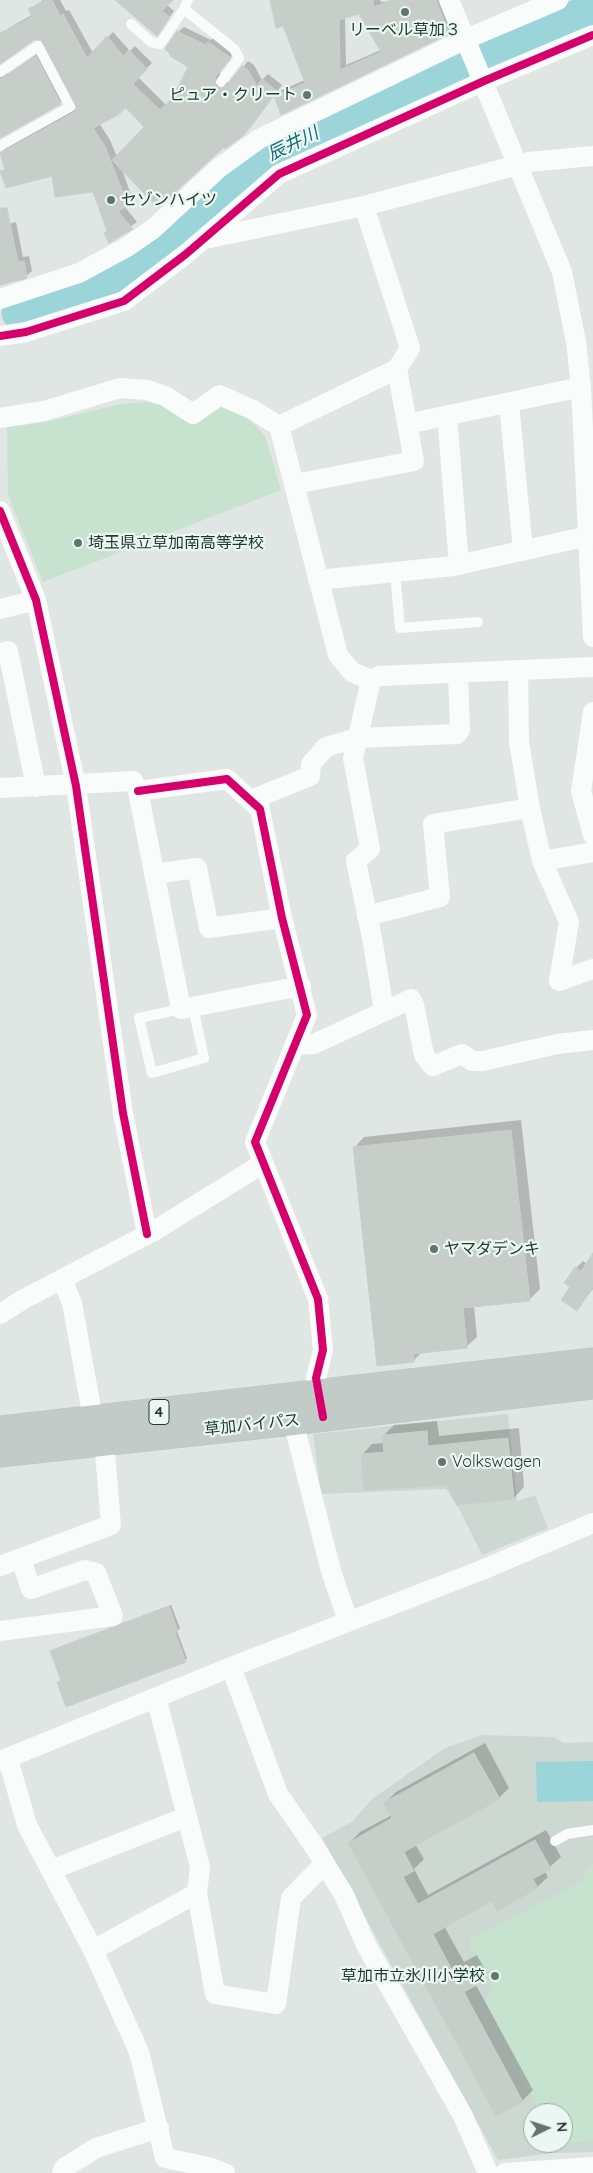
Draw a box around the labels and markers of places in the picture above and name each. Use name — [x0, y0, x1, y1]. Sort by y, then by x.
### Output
marker: リーベル草加３ — [399, 6, 411, 18]
place label: リーベル草加３ — [349, 20, 461, 40]
place label: ピュア・クリート — [169, 85, 297, 105]
marker: ピュア・クリート — [301, 89, 313, 101]
place label: セゾンハイツ — [121, 190, 217, 210]
marker: セゾンハイツ — [105, 194, 117, 206]
place label: 埼玉県立草加南高等学校 — [88, 533, 264, 553]
marker: 埼玉県立草加南高等学校 — [72, 537, 84, 549]
place label: ヤマダデンキ — [444, 1239, 540, 1259]
marker: ヤマダデンキ — [428, 1243, 440, 1255]
place label: Volkswagen — [452, 1452, 541, 1472]
marker: Volkswagen — [436, 1456, 448, 1468]
place label: 草加市立氷川小学校 — [341, 1966, 485, 1986]
marker: 草加市立氷川小学校 — [489, 1970, 501, 1982]

